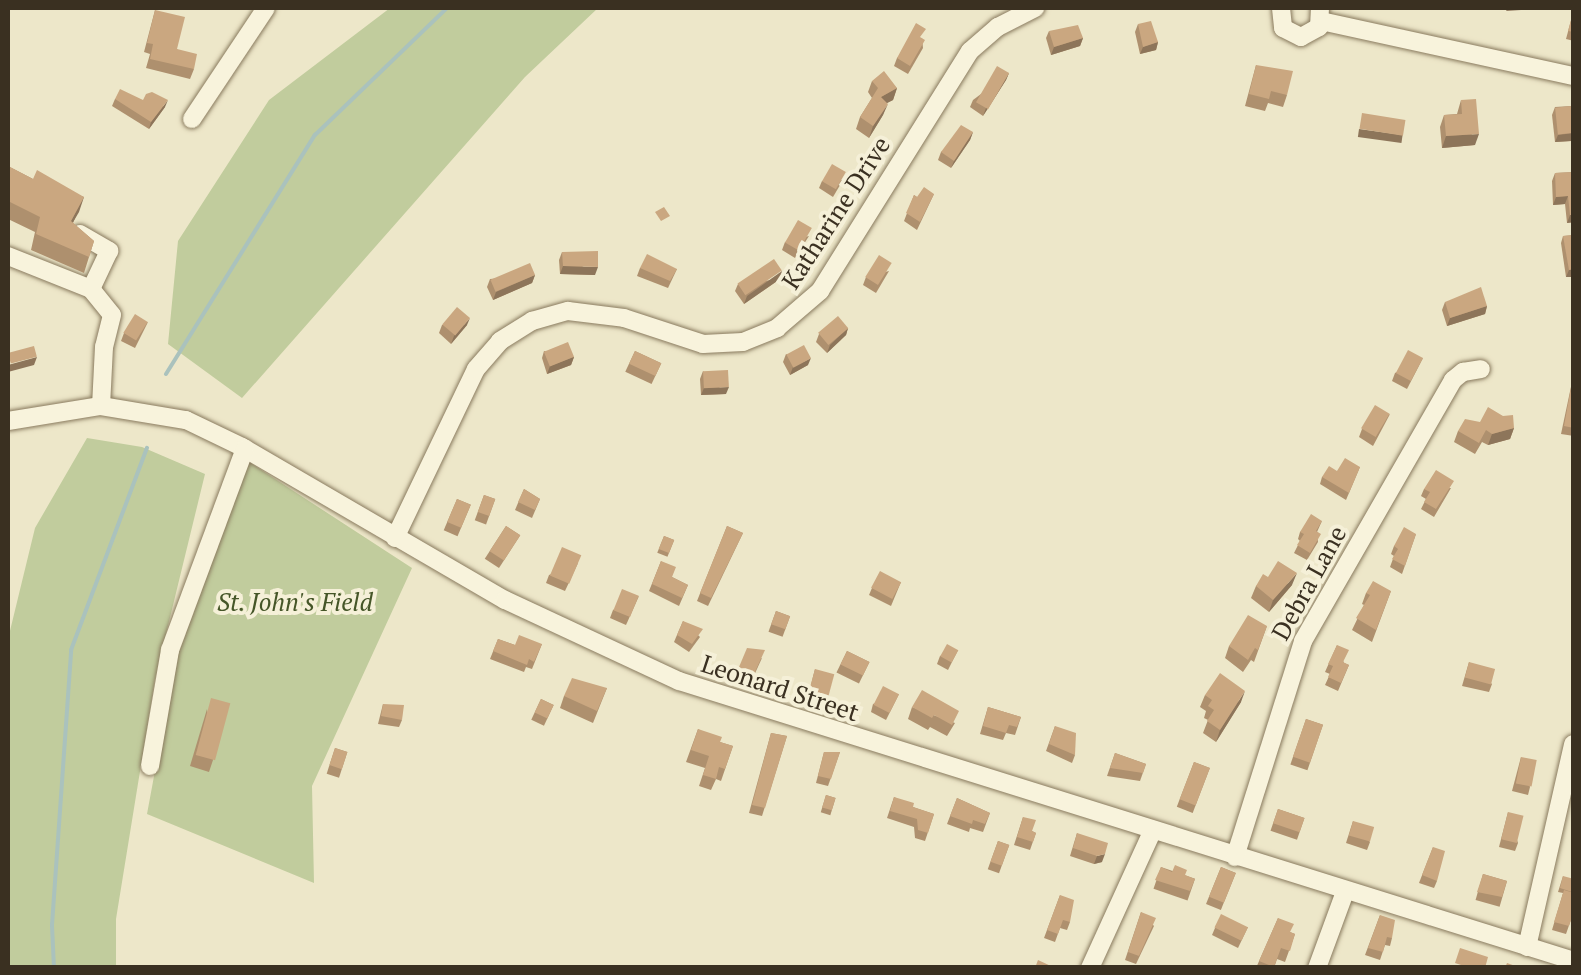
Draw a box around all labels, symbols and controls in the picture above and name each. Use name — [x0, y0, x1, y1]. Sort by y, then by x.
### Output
street label: Katharine Drive — [776, 131, 896, 295]
street label: Debra Lane — [1265, 521, 1353, 645]
park label: St. John's Field — [217, 587, 373, 617]
street label: Leonard Street — [697, 648, 863, 728]

